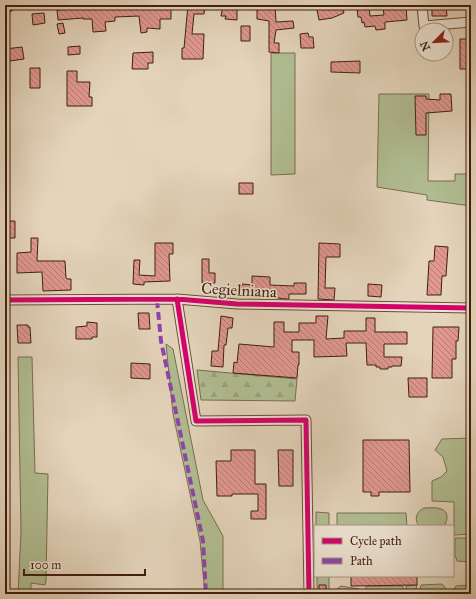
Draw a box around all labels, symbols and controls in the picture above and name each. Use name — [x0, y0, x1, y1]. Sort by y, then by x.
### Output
north arrow — [414, 22, 454, 62]
text: N — [417, 38, 433, 53]
street label: Cegielniana — [201, 279, 277, 302]
legend — [314, 525, 454, 577]
text: Cycle path — [350, 534, 402, 548]
scale bar — [24, 551, 145, 577]
text: Path — [350, 554, 373, 568]
text: 100 m — [30, 558, 61, 572]

